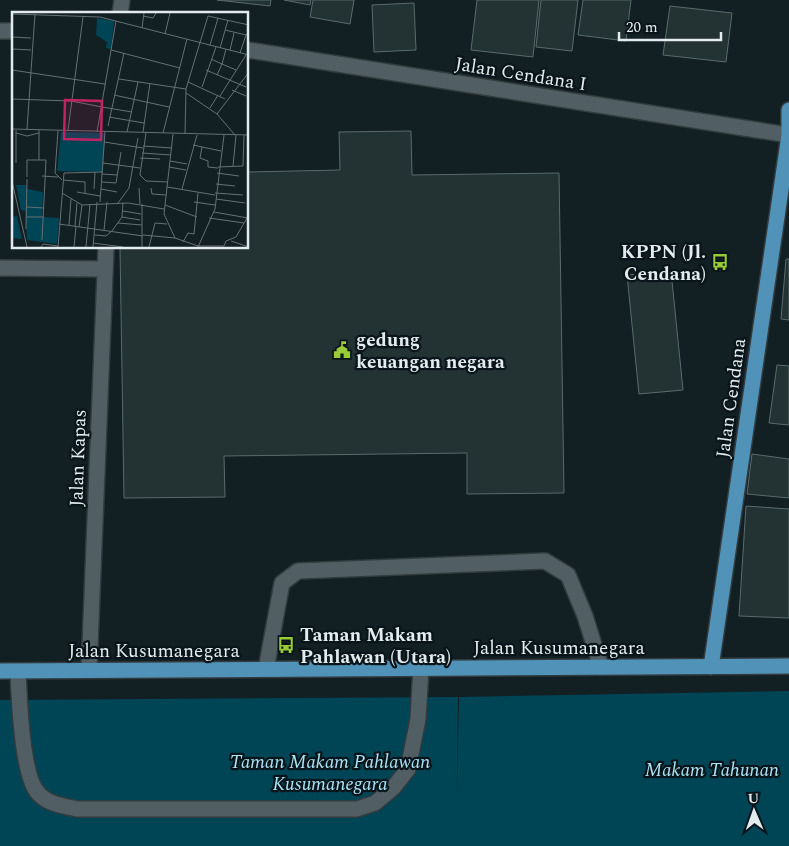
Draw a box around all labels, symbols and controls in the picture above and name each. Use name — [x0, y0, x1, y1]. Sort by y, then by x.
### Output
scale bar — [619, 10, 722, 42]
inset map — [12, 12, 249, 249]
text: 20 m — [626, 16, 658, 39]
street label: Jalan Cendana I — [453, 50, 589, 99]
place label: KPPN (Jl. Cendana) — [621, 238, 706, 289]
bus stop icon: KPPN (Jl. Cendana) — [710, 252, 730, 272]
place label: gedung keuangan negara — [356, 326, 505, 377]
street label: Jalan Cendana — [709, 336, 754, 460]
public building icon: gedung keuangan negara — [332, 340, 352, 360]
street label: Jalan Kapas — [62, 409, 95, 507]
place label: Taman Makam Pahlawan (Utara) — [300, 621, 451, 672]
street label: Jalan Kusumanegara — [473, 634, 646, 663]
bus stop icon: Taman Makam Pahlawan (Utara) — [276, 635, 296, 655]
street label: Jalan Kusumanegara — [68, 637, 241, 666]
park label: Taman Makam Pahlawan Kusumanegara — [230, 748, 430, 799]
park label: Makam Tahunan — [645, 756, 779, 785]
north arrow — [729, 786, 779, 836]
text: U — [747, 788, 760, 809]

